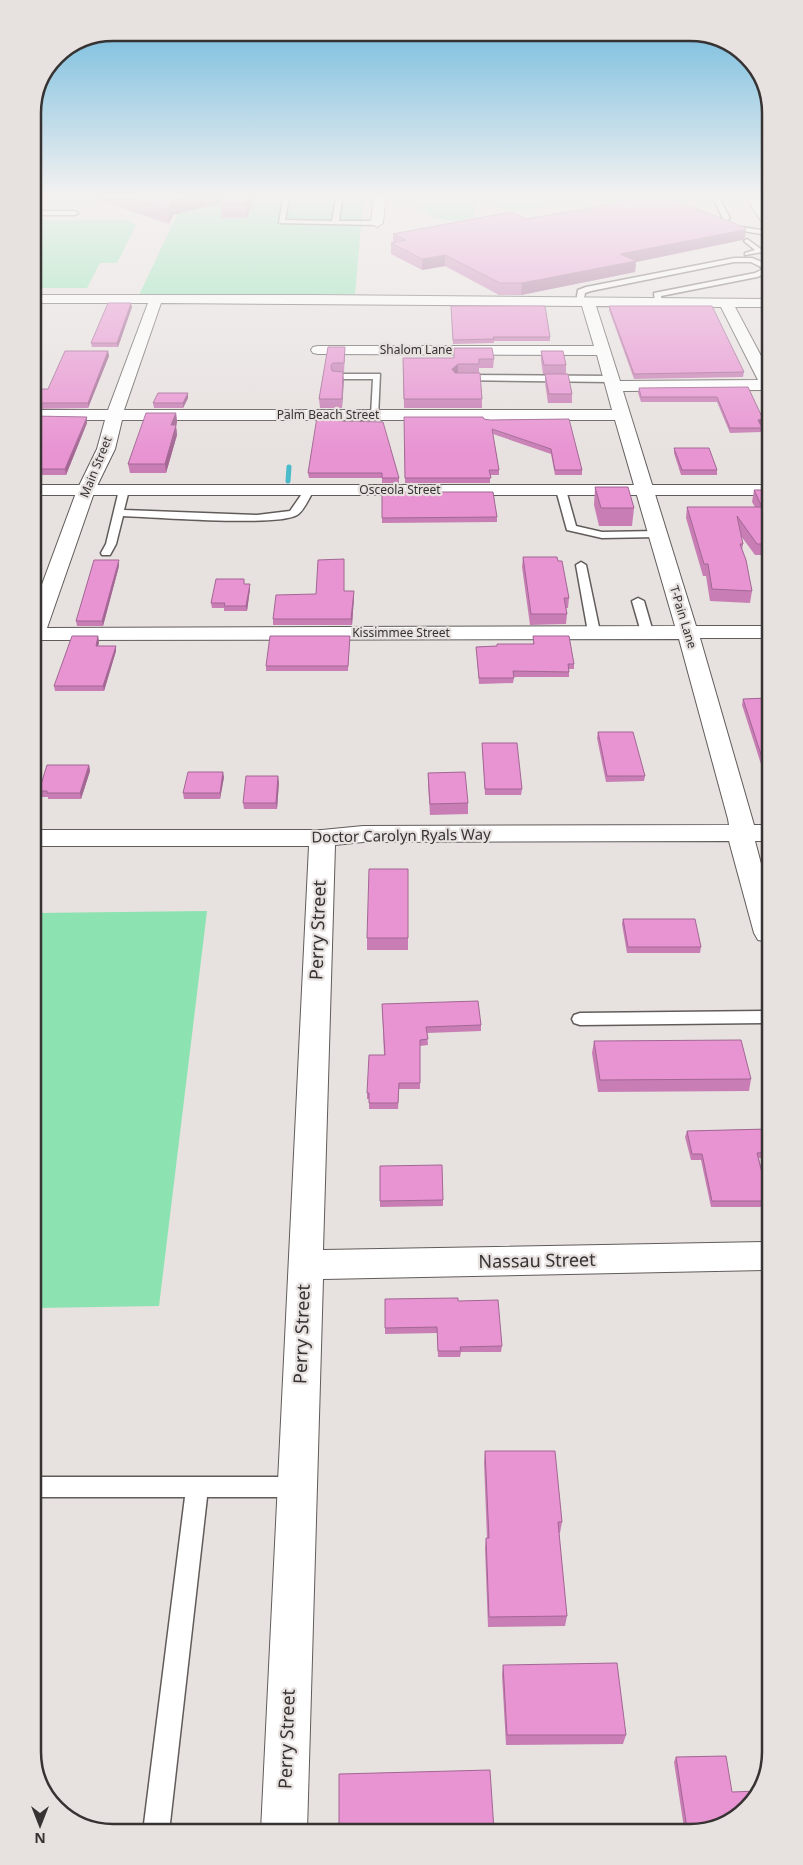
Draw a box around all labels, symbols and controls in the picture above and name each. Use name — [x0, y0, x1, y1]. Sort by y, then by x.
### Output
street label: Shalom Lane — [380, 341, 453, 358]
street label: Palm Beach Street — [277, 406, 380, 423]
street label: Main Street — [76, 433, 116, 500]
street label: Osceola Street — [359, 481, 441, 498]
street label: T-Pain Lane — [666, 583, 701, 651]
street label: Kissimmee Street — [352, 624, 451, 641]
street label: Doctor Carolyn Ryals Way — [311, 823, 491, 847]
street label: Perry Street — [303, 879, 331, 980]
street label: Nassau Street — [478, 1247, 596, 1273]
street label: Perry Street — [287, 1283, 315, 1384]
street label: Perry Street — [272, 1688, 300, 1789]
north arrow — [15, 1800, 65, 1850]
text: N — [34, 1829, 46, 1848]

